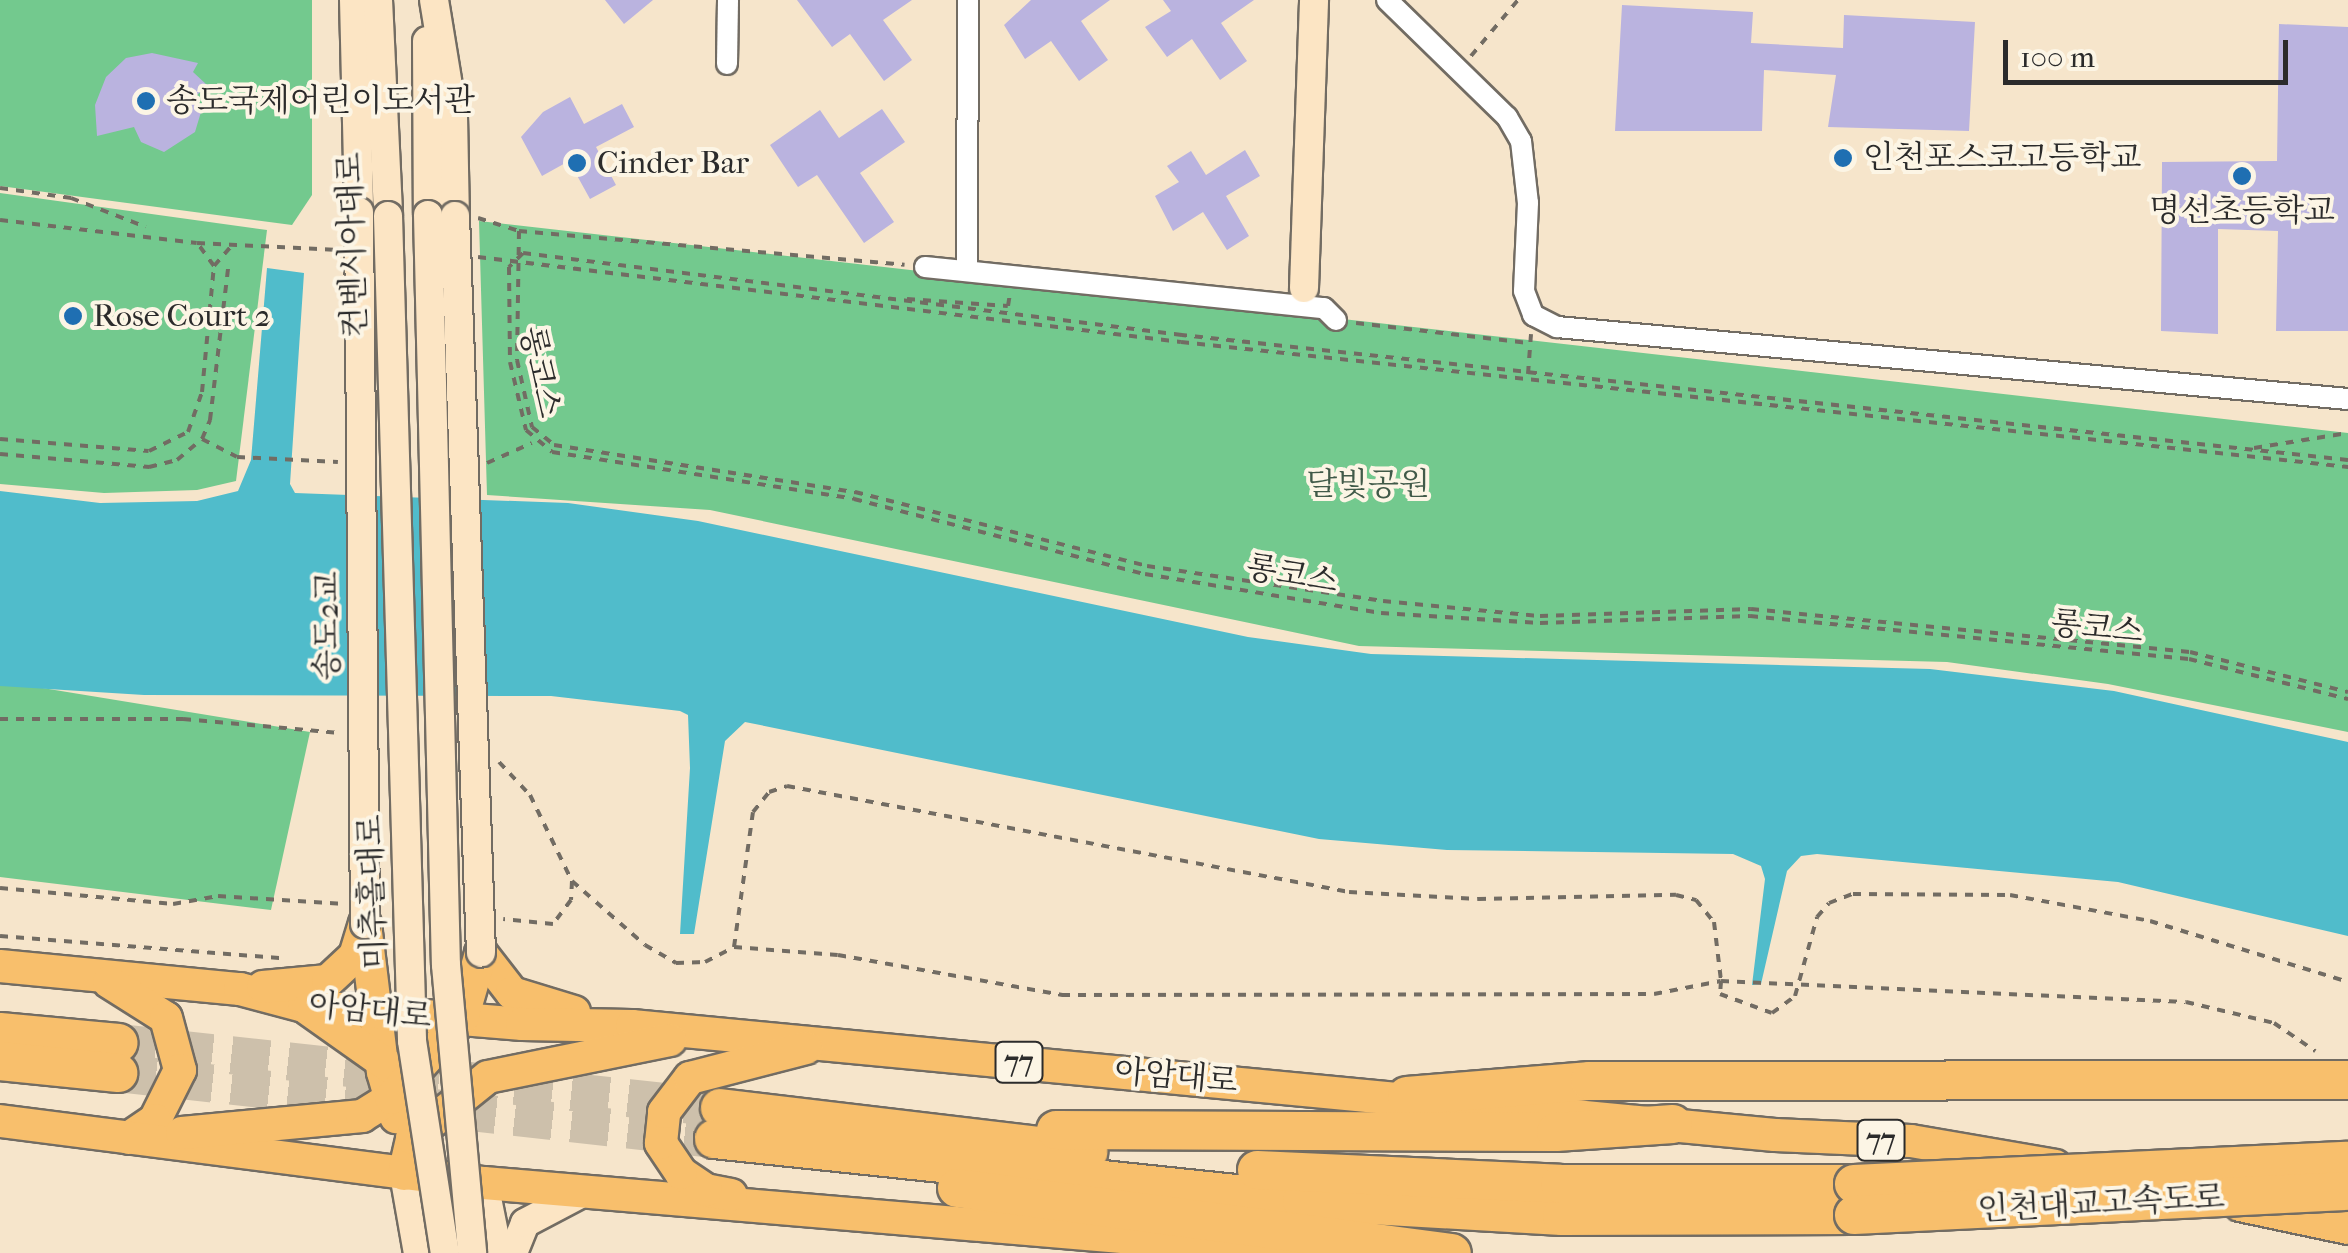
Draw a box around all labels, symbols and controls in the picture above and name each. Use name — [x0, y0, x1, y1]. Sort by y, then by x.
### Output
scale bar — [2008, 20, 2293, 82]
text: 100 m — [2020, 40, 2095, 75]
place label: 송도국제어린이도서관 — [166, 82, 475, 120]
marker: 송도국제어린이도서관 — [135, 90, 157, 112]
place label: 인천포스코고등학교 — [1863, 139, 2141, 177]
place label: Cinder Bar — [597, 144, 749, 182]
marker: 인천포스코고등학교 — [1832, 147, 1854, 169]
street label: 컨벤시아대로 — [331, 152, 375, 338]
marker: Cinder Bar — [566, 152, 588, 174]
marker: 명선초등학교 — [2231, 165, 2253, 187]
place label: 명선초등학교 — [2149, 192, 2335, 230]
place label: Rose Court 2 — [93, 297, 271, 335]
marker: Rose Court 2 — [62, 305, 84, 327]
street label: 롱코스 — [512, 323, 568, 421]
park label: 달빛공원 — [1306, 466, 1430, 504]
street label: 롱코스 — [1243, 548, 1341, 602]
street label: 송도2교 — [309, 571, 347, 681]
street label: 롱코스 — [2049, 604, 2145, 652]
street label: 미추홀대로 — [351, 814, 395, 970]
street label: 아암대로 — [307, 985, 433, 1037]
road number: 77 — [994, 1037, 1044, 1087]
street label: 아암대로 — [1113, 1052, 1239, 1102]
road number: 77 — [1856, 1115, 1906, 1165]
street label: 인천대교고속도로 — [1977, 1178, 2225, 1230]

